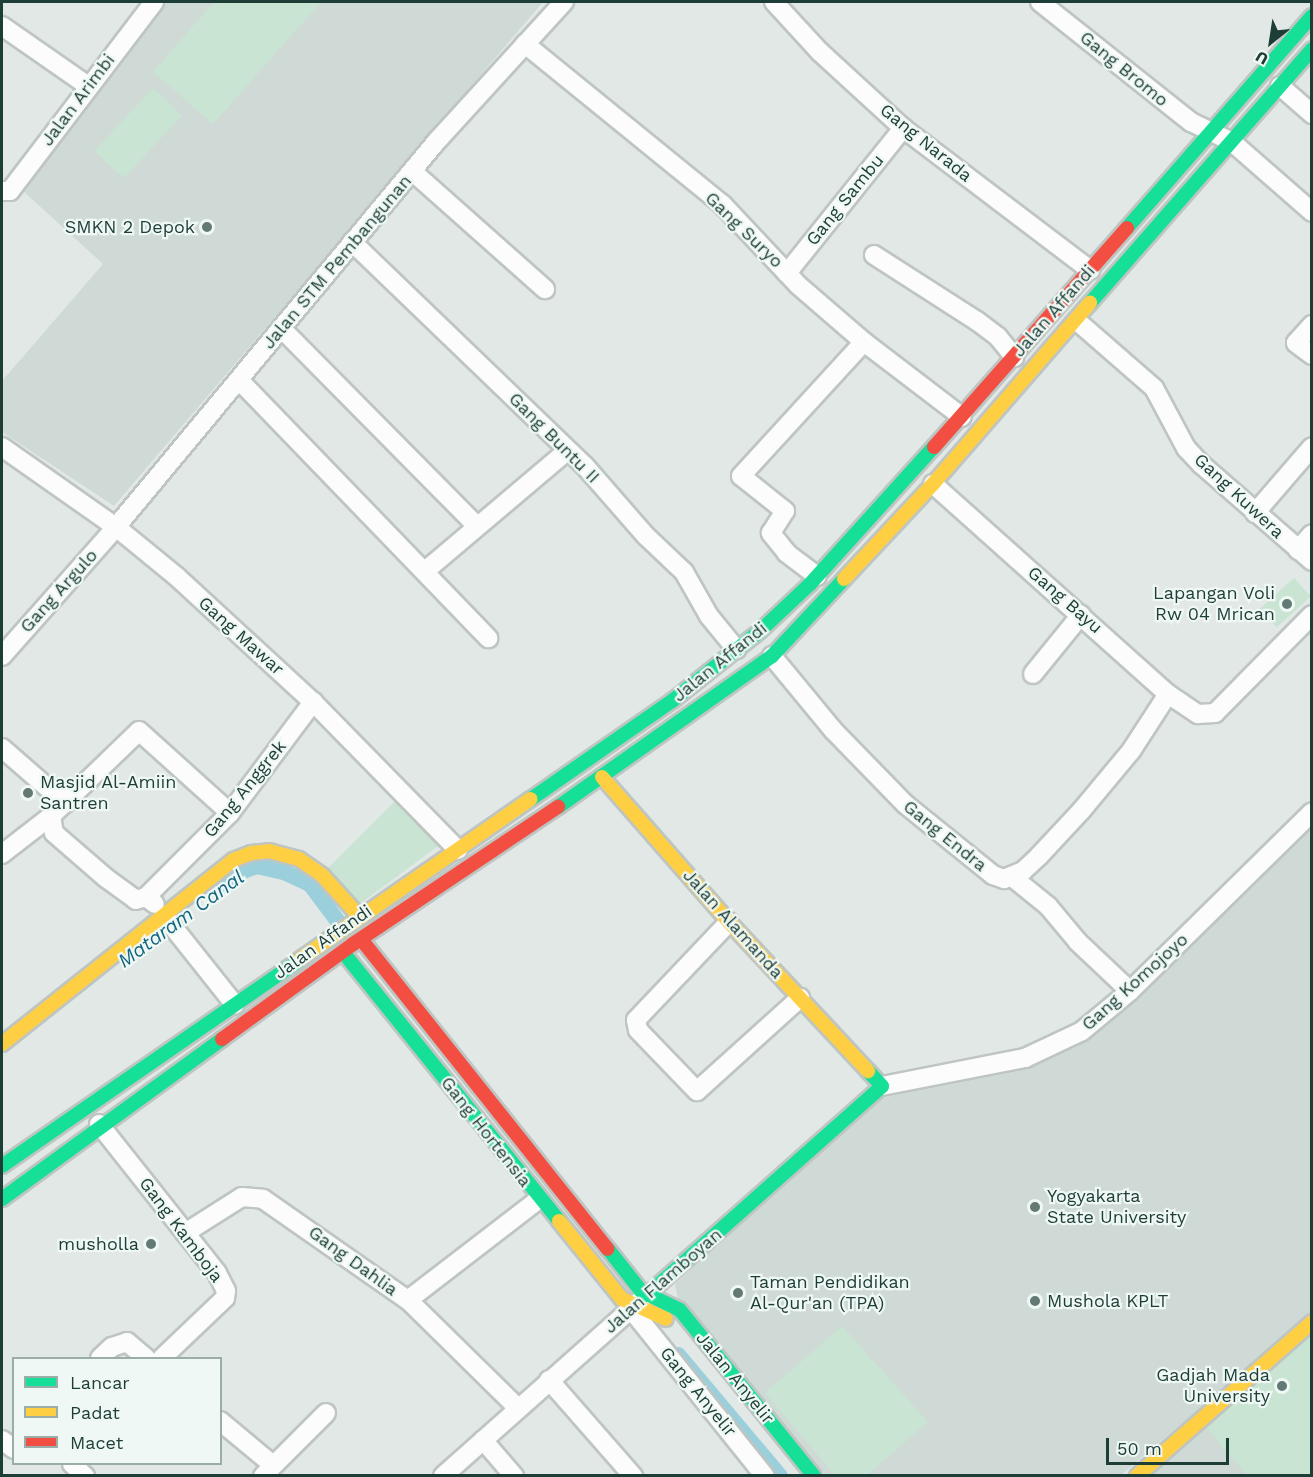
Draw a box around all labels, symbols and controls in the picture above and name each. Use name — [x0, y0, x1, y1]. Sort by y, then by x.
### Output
north arrow — [1241, 12, 1301, 72]
street label: Gang Bromo — [1075, 27, 1173, 111]
text: U — [1252, 47, 1271, 69]
street label: Jalan Arimbi — [36, 49, 120, 151]
street label: Gang Narada — [876, 99, 976, 187]
street label: Gang Sambu — [802, 150, 888, 250]
street label: Jalan STM Pembangunan — [258, 171, 416, 353]
street label: Gang Suryo — [701, 187, 787, 273]
place label: SMKN 2 Depok — [65, 216, 195, 238]
marker: SMKN 2 Depok — [200, 220, 214, 234]
street label: Jalan Affandi — [1008, 260, 1100, 362]
street label: Gang Buntu II — [504, 388, 604, 488]
street label: Gang Kuwera — [1190, 449, 1288, 543]
street label: Gang Argulo — [16, 544, 102, 638]
street label: Gang Bayu — [1023, 562, 1107, 638]
place label: Lapangan Voli Rw 04 Mrican — [1152, 583, 1275, 626]
street label: Gang Mawar — [194, 592, 288, 680]
marker: Lapangan Voli Rw 04 Mrican — [1280, 597, 1294, 611]
street label: Jalan Affandi — [668, 617, 772, 707]
street label: Gang Anggrek — [199, 736, 291, 842]
place label: Masjid Al-Amiin Santren — [40, 772, 177, 814]
marker: Masjid Al-Amiin Santren — [21, 786, 35, 800]
street label: Gang Endra — [899, 796, 991, 876]
water label: Mataram Canal — [113, 865, 249, 973]
street label: Jalan Alamanda — [678, 865, 788, 983]
street label: Jalan Affandi — [269, 900, 377, 984]
street label: Gang Komojoyo — [1078, 929, 1192, 1035]
street label: Gang Hortensia — [436, 1072, 536, 1192]
street label: Gang Kamboja — [134, 1173, 228, 1287]
place label: Yogyakarta State University — [1047, 1186, 1186, 1228]
marker: Yogyakarta State University — [1028, 1200, 1042, 1214]
street label: Gang Dahlia — [304, 1221, 402, 1301]
street label: Jalan Flamboyan — [600, 1224, 726, 1338]
place label: musholla — [58, 1233, 139, 1255]
marker: musholla — [144, 1237, 158, 1251]
place label: Taman Pendidikan Al-Qur'an (TPA) — [750, 1272, 910, 1314]
marker: Taman Pendidikan Al-Qur'an (TPA) — [731, 1286, 745, 1300]
place label: Mushola KPLT — [1047, 1290, 1169, 1312]
marker: Mushola KPLT — [1028, 1294, 1042, 1308]
street label: Jalan Anyelir — [691, 1327, 779, 1429]
street label: Gang Anyelir — [655, 1342, 741, 1442]
legend — [12, 1357, 222, 1465]
place label: Gadjah Mada University — [1156, 1365, 1270, 1408]
text: Lancar — [70, 1372, 130, 1393]
marker: Gadjah Mada University — [1275, 1379, 1289, 1393]
text: Padat — [70, 1402, 120, 1423]
scale bar — [1109, 1426, 1232, 1464]
text: Macet — [70, 1432, 123, 1453]
text: 50 m — [1117, 1438, 1162, 1459]

